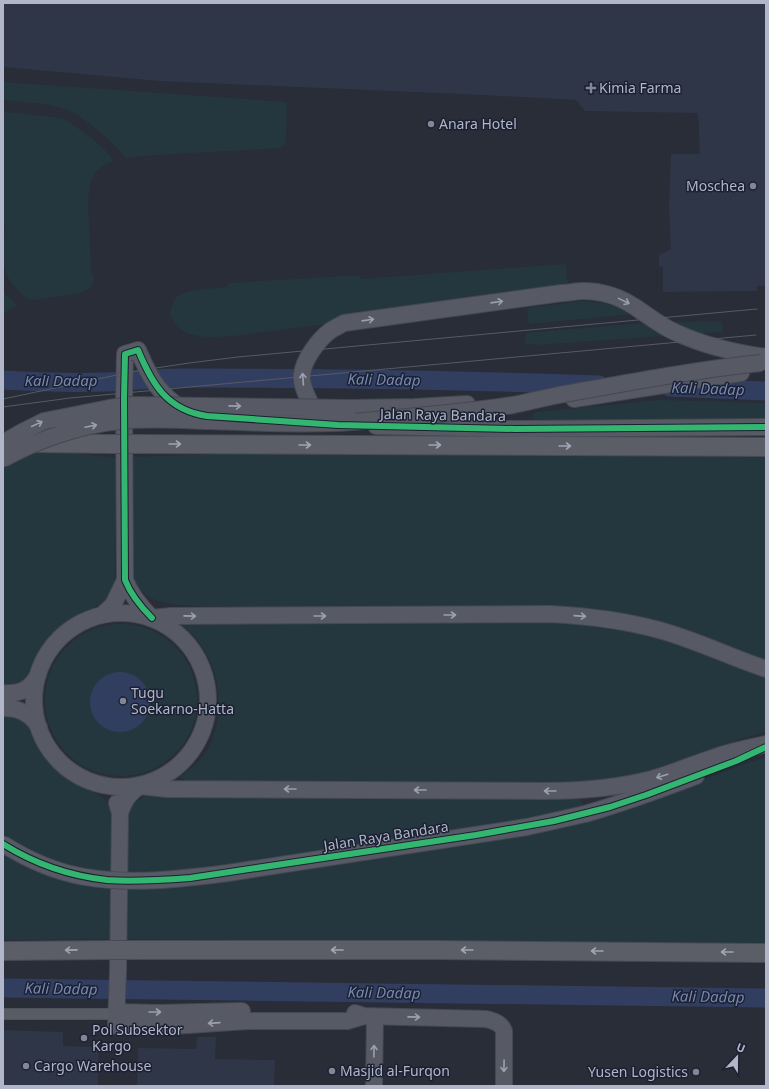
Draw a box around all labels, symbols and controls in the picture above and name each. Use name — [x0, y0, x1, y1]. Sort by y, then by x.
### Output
place label: Kimia Farma — [599, 78, 681, 97]
marker: Kimia Farma — [586, 83, 596, 93]
place label: Anara Hotel — [439, 114, 517, 133]
marker: Anara Hotel — [426, 119, 436, 129]
place label: Moschea — [686, 176, 745, 195]
marker: Moschea — [748, 181, 758, 191]
one-way arrow — [490, 298, 503, 306]
one-way arrow — [618, 298, 630, 305]
one-way arrow — [361, 316, 374, 324]
water label: Kali Dadap — [347, 368, 421, 390]
water label: Kali Dadap — [24, 370, 98, 390]
one-way arrow — [299, 373, 306, 386]
water label: Kali Dadap — [671, 377, 745, 399]
one-way arrow — [228, 402, 241, 410]
street label: Jalan Raya Bandara — [378, 404, 506, 425]
one-way arrow — [31, 420, 43, 427]
one-way arrow — [85, 422, 98, 430]
one-way arrow — [168, 440, 181, 448]
one-way arrow — [298, 441, 311, 449]
one-way arrow — [428, 442, 441, 449]
one-way arrow — [558, 442, 571, 450]
one-way arrow — [443, 611, 456, 619]
one-way arrow — [183, 612, 196, 620]
one-way arrow — [313, 612, 326, 620]
one-way arrow — [573, 612, 586, 619]
place label: Tugu Soekarno-Hatta — [131, 683, 234, 718]
marker: Tugu Soekarno-Hatta — [118, 696, 128, 706]
one-way arrow — [656, 773, 669, 780]
one-way arrow — [284, 785, 297, 793]
one-way arrow — [414, 786, 427, 794]
one-way arrow — [544, 787, 557, 795]
street label: Jalan Raya Bandara — [320, 816, 450, 855]
one-way arrow — [331, 946, 344, 954]
one-way arrow — [461, 946, 474, 954]
one-way arrow — [65, 947, 78, 954]
one-way arrow — [591, 948, 604, 955]
one-way arrow — [721, 949, 734, 956]
water label: Kali Dadap — [24, 977, 98, 999]
water label: Kali Dadap — [347, 981, 421, 1003]
water label: Kali Dadap — [671, 985, 745, 1007]
one-way arrow — [148, 1008, 161, 1016]
one-way arrow — [407, 1013, 420, 1021]
one-way arrow — [208, 1019, 221, 1026]
place label: Pol Subsektor Kargo — [92, 1020, 183, 1055]
marker: Pol Subsektor Kargo — [79, 1033, 89, 1043]
north arrow — [717, 1037, 757, 1077]
text: U — [734, 1039, 748, 1056]
one-way arrow — [370, 1045, 378, 1058]
place label: Cargo Warehouse — [34, 1056, 152, 1075]
one-way arrow — [500, 1059, 508, 1072]
marker: Cargo Warehouse — [21, 1061, 31, 1071]
place label: Masjid al-Furqon — [340, 1061, 450, 1080]
place label: Yusen Logistics — [588, 1062, 688, 1081]
marker: Masjid al-Furqon — [327, 1066, 337, 1076]
marker: Yusen Logistics — [691, 1067, 701, 1077]

